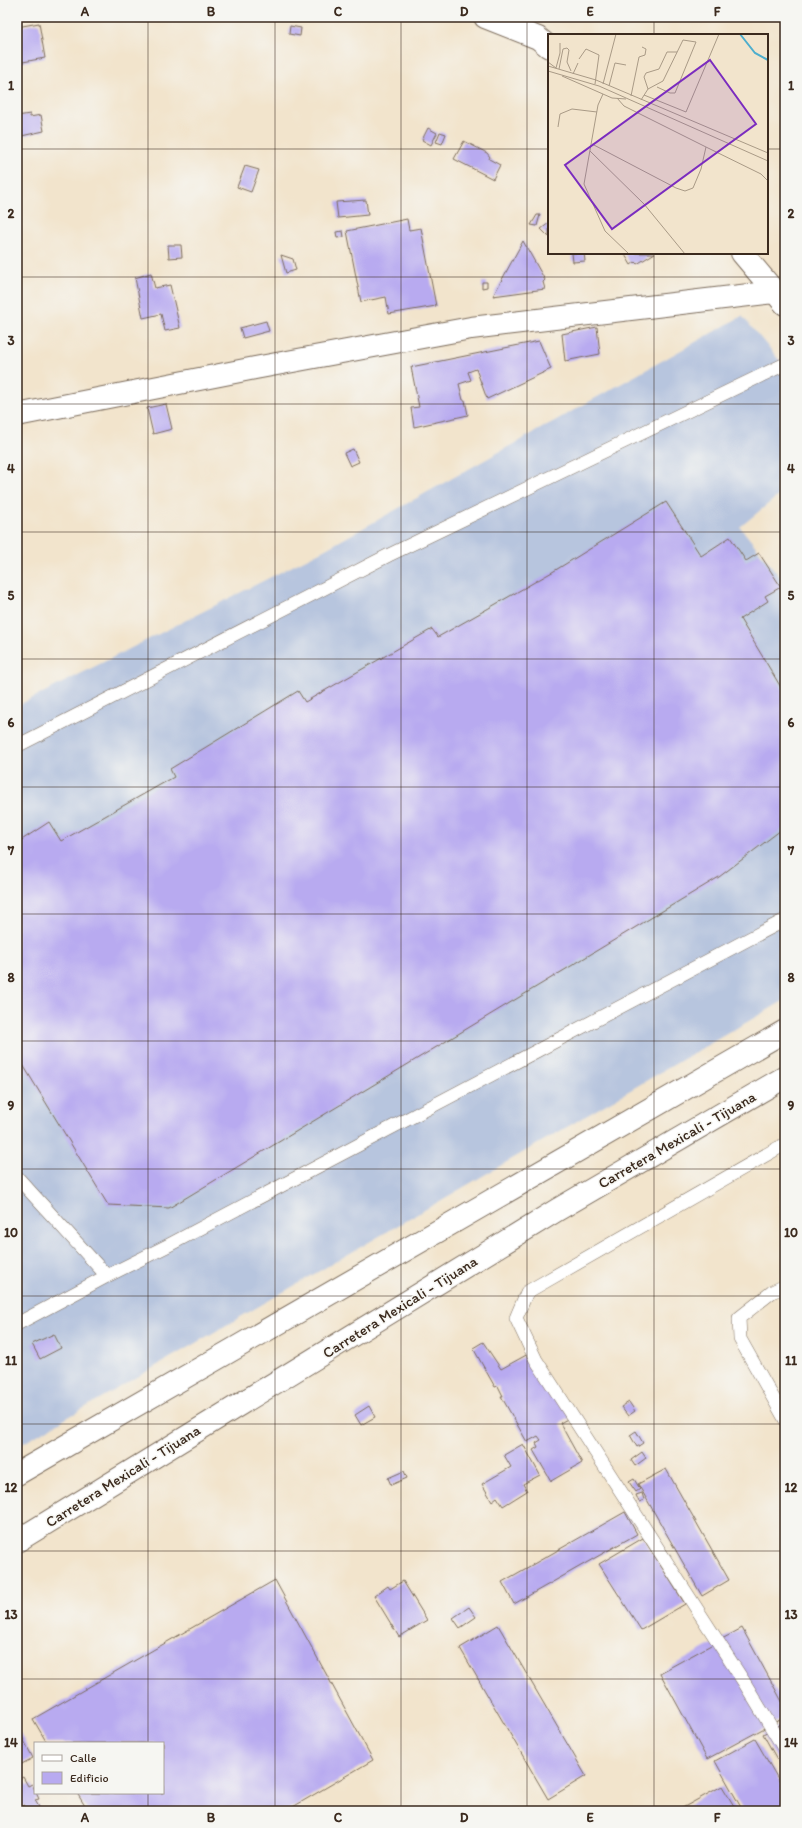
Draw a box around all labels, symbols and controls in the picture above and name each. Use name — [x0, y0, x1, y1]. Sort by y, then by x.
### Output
text: A — [80, 4, 90, 19]
text: B — [207, 4, 216, 19]
text: C — [334, 4, 343, 19]
text: D — [460, 4, 469, 19]
text: E — [586, 4, 594, 19]
text: F — [714, 4, 721, 19]
inset map — [548, 34, 768, 254]
text: 1 — [8, 78, 14, 93]
text: 1 — [788, 78, 794, 93]
text: 2 — [8, 206, 15, 221]
text: 2 — [788, 206, 795, 221]
text: 3 — [7, 333, 15, 348]
text: 3 — [787, 333, 795, 348]
text: 4 — [7, 461, 15, 476]
text: 4 — [787, 461, 795, 476]
text: 5 — [8, 588, 15, 603]
text: 5 — [788, 588, 795, 603]
text: 6 — [8, 715, 15, 730]
text: 6 — [788, 715, 795, 730]
text: 7 — [7, 843, 15, 858]
text: 7 — [787, 843, 795, 858]
text: 8 — [7, 970, 15, 985]
text: 8 — [787, 970, 795, 985]
street label: Carretera Mexicali - Tijuana — [595, 1087, 759, 1193]
text: 9 — [8, 1098, 15, 1113]
text: 9 — [788, 1098, 795, 1113]
text: 10 — [4, 1225, 18, 1240]
text: 10 — [784, 1225, 798, 1240]
street label: Carretera Mexicali - Tijuana — [319, 1252, 481, 1362]
text: 11 — [5, 1353, 17, 1368]
text: 11 — [785, 1353, 797, 1368]
street label: Carretera Mexicali - Tijuana — [42, 1421, 204, 1531]
text: 12 — [5, 1480, 18, 1495]
text: 12 — [785, 1480, 798, 1495]
text: 13 — [4, 1607, 18, 1622]
text: 13 — [784, 1607, 798, 1622]
text: 14 — [4, 1735, 18, 1750]
text: 14 — [784, 1735, 798, 1750]
legend — [34, 1742, 164, 1794]
text: Calle — [70, 1751, 97, 1765]
text: Edificio — [70, 1771, 109, 1785]
text: A — [80, 1810, 90, 1825]
text: B — [207, 1810, 216, 1825]
text: C — [334, 1810, 343, 1825]
text: D — [460, 1810, 469, 1825]
text: E — [586, 1810, 594, 1825]
text: F — [714, 1810, 721, 1825]

